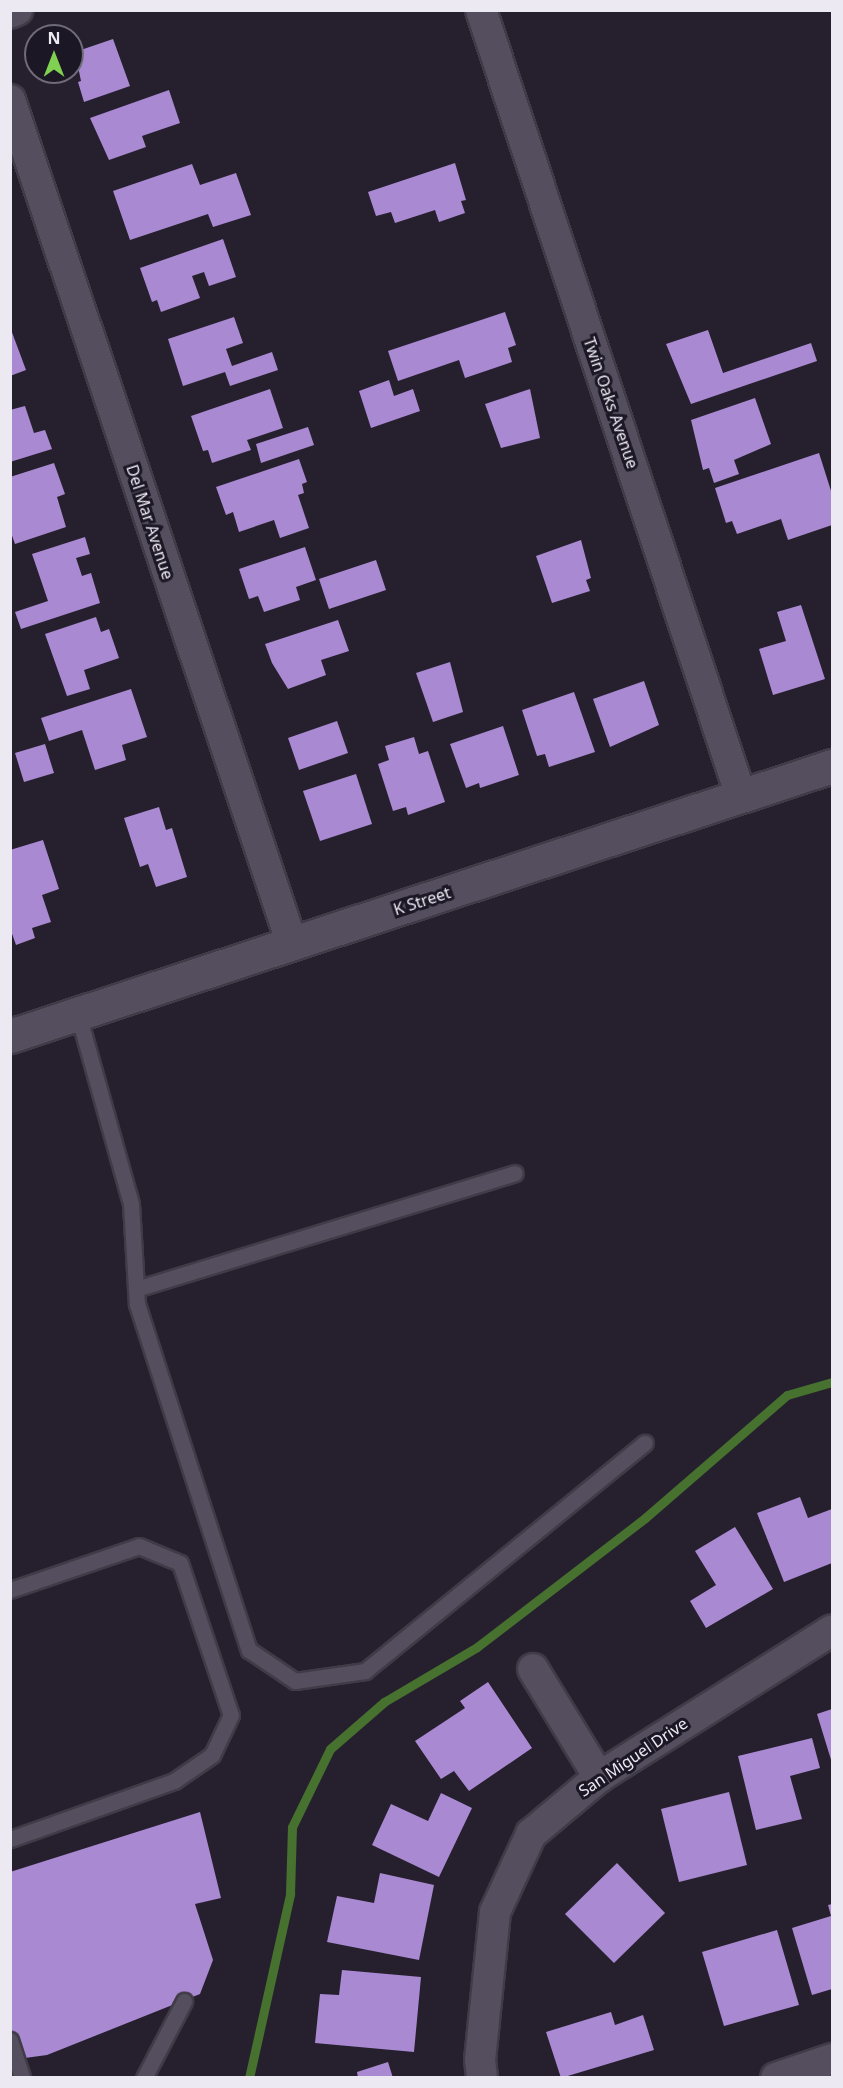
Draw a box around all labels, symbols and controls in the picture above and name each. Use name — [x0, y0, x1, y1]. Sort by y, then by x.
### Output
north arrow — [24, 24, 84, 84]
text: N — [47, 27, 61, 49]
street label: Twin Oaks Avenue — [580, 335, 642, 471]
street label: Del Mar Avenue — [122, 462, 178, 582]
street label: K Street — [391, 883, 453, 919]
street label: San Miguel Drive — [575, 1714, 691, 1800]

